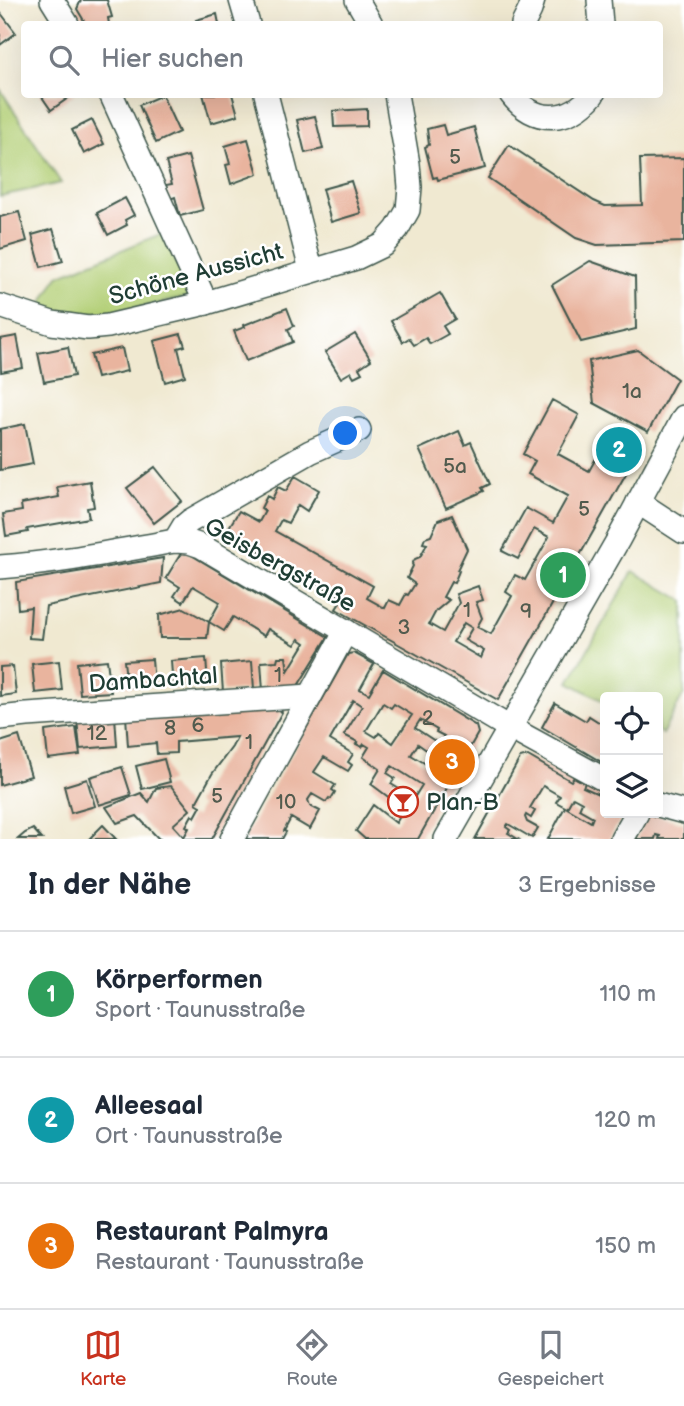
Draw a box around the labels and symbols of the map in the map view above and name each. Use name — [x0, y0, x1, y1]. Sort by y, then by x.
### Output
house number: 5 — [449, 145, 461, 170]
street label: Schöne Aussicht — [106, 237, 287, 311]
house number: 1a — [622, 379, 642, 404]
your location — [328, 416, 362, 450]
pin: 2 — [596, 424, 642, 476]
house number: 5a — [443, 454, 467, 479]
house number: 5 — [578, 497, 590, 522]
street label: Geisbergstraße — [199, 512, 361, 618]
pin: 1 — [540, 549, 586, 601]
house number: 1 — [463, 598, 471, 623]
house number: 9 — [520, 599, 532, 624]
house number: 3 — [398, 615, 410, 640]
street label: Dambachtal — [87, 661, 219, 699]
house number: 1 — [274, 663, 282, 688]
house number: 2 — [422, 706, 435, 731]
house number: 6 — [192, 713, 205, 738]
house number: 8 — [164, 716, 176, 741]
house number: 12 — [87, 721, 108, 746]
house number: 1 — [245, 730, 253, 755]
pin: 3 — [429, 736, 475, 788]
house number: 5 — [211, 784, 223, 809]
bar icon: Plan-B — [386, 785, 420, 819]
place label: Plan-B — [426, 788, 499, 817]
house number: 10 — [276, 790, 296, 815]

